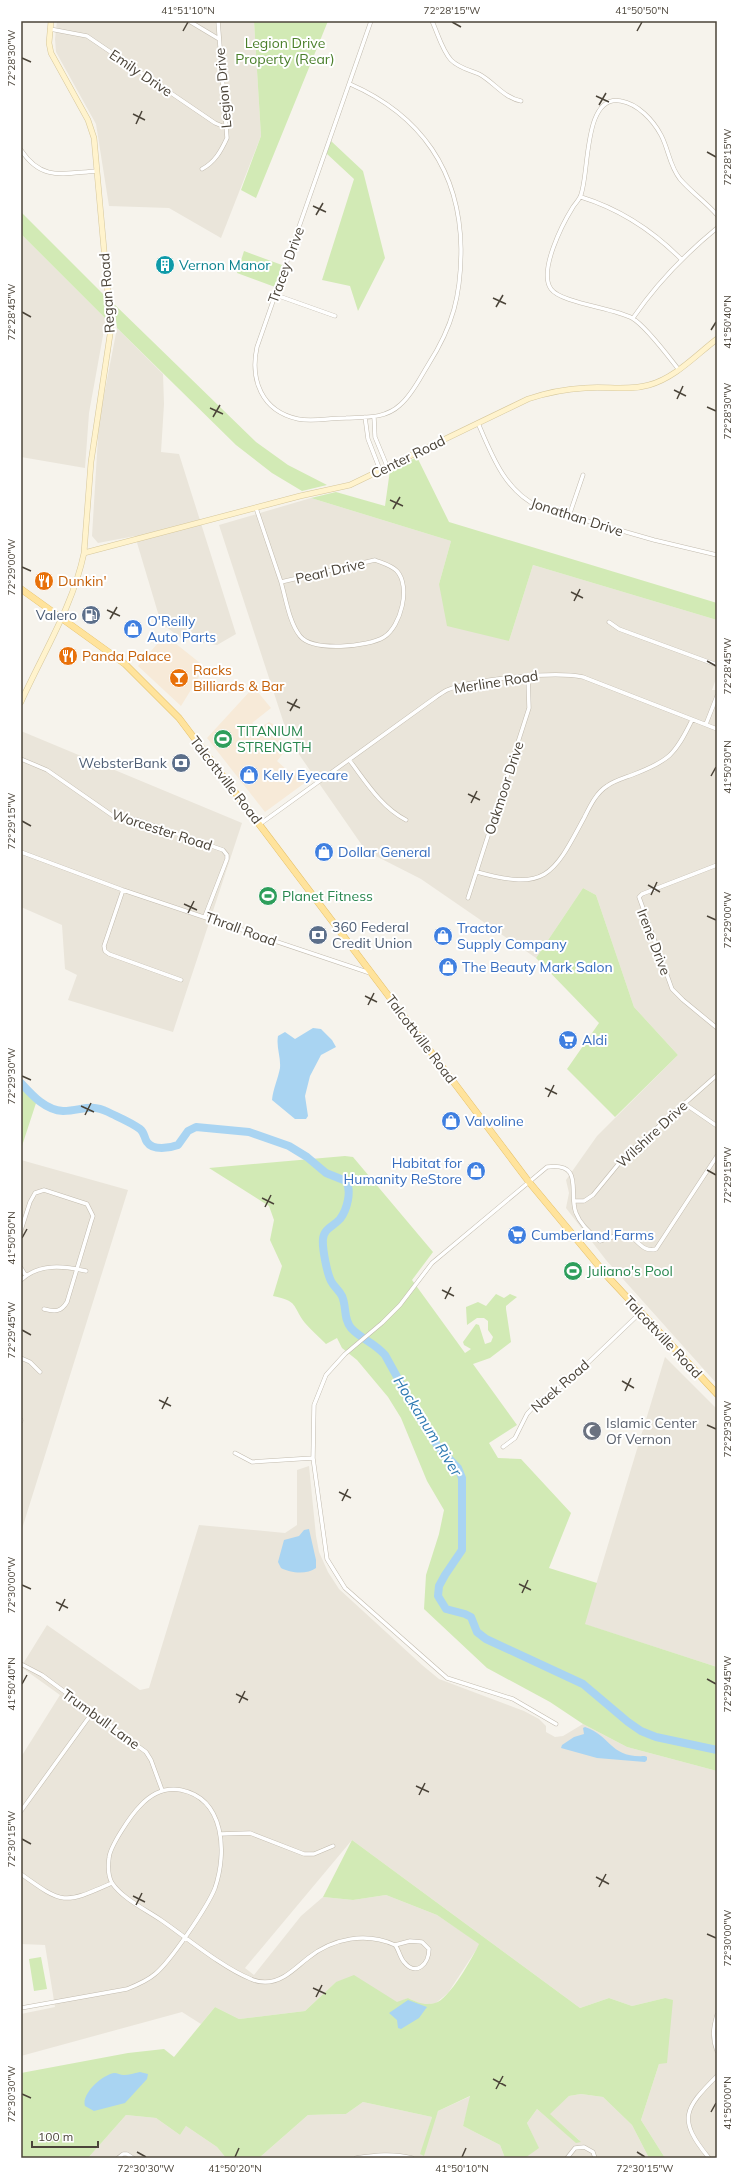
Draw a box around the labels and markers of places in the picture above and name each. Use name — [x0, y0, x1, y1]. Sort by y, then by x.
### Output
building icon: Vernon Manor — [154, 254, 176, 276]
place label: Vernon Manor — [179, 256, 271, 274]
restaurant icon: Dunkin' — [33, 570, 55, 592]
place label: Dunkin' — [58, 572, 107, 590]
fuel station icon: Valero — [80, 604, 102, 626]
place label: Valero — [36, 606, 77, 624]
place label: O'Reilly Auto Parts — [147, 612, 216, 646]
shop icon: O'Reilly Auto Parts — [122, 618, 144, 640]
restaurant icon: Panda Palace — [57, 645, 79, 667]
place label: Panda Palace — [82, 647, 171, 665]
place label: Racks Billiards & Bar — [193, 661, 285, 695]
bar icon: Racks Billiards & Bar — [168, 667, 190, 689]
place label: TITANIUM STRENGTH — [237, 722, 312, 756]
sports icon: TITANIUM STRENGTH — [212, 728, 234, 750]
bank icon: WebsterBank — [170, 752, 192, 774]
place label: WebsterBank — [79, 754, 168, 772]
shop icon: Kelly Eyecare — [238, 764, 260, 786]
place label: Kelly Eyecare — [263, 766, 348, 784]
shop icon: Dollar General — [313, 841, 335, 863]
place label: Dollar General — [338, 843, 431, 861]
sports icon: Planet Fitness — [257, 885, 279, 907]
place label: Planet Fitness — [282, 887, 373, 905]
place label: 360 Federal Credit Union — [332, 918, 412, 952]
place label: Tractor Supply Company — [457, 919, 567, 953]
bank icon: 360 Federal Credit Union — [307, 924, 329, 946]
shop icon: Tractor Supply Company — [432, 925, 454, 947]
shop icon: The Beauty Mark Salon — [437, 956, 459, 978]
place label: The Beauty Mark Salon — [462, 958, 613, 976]
supermarket icon: Aldi — [557, 1029, 579, 1051]
place label: Aldi — [582, 1031, 607, 1049]
shop icon: Valvoline — [440, 1110, 462, 1132]
place label: Valvoline — [465, 1112, 524, 1130]
place label: Habitat for Humanity ReStore — [344, 1154, 463, 1188]
shop icon: Habitat for Humanity ReStore — [465, 1160, 487, 1182]
supermarket icon: Cumberland Farms — [506, 1224, 528, 1246]
place label: Cumberland Farms — [531, 1226, 654, 1244]
sports icon: Juliano's Pool — [562, 1260, 584, 1282]
place label: Juliano's Pool — [587, 1262, 673, 1280]
place label: Islamic Center Of Vernon — [606, 1414, 698, 1448]
mosque icon: Islamic Center Of Vernon — [581, 1420, 603, 1442]

